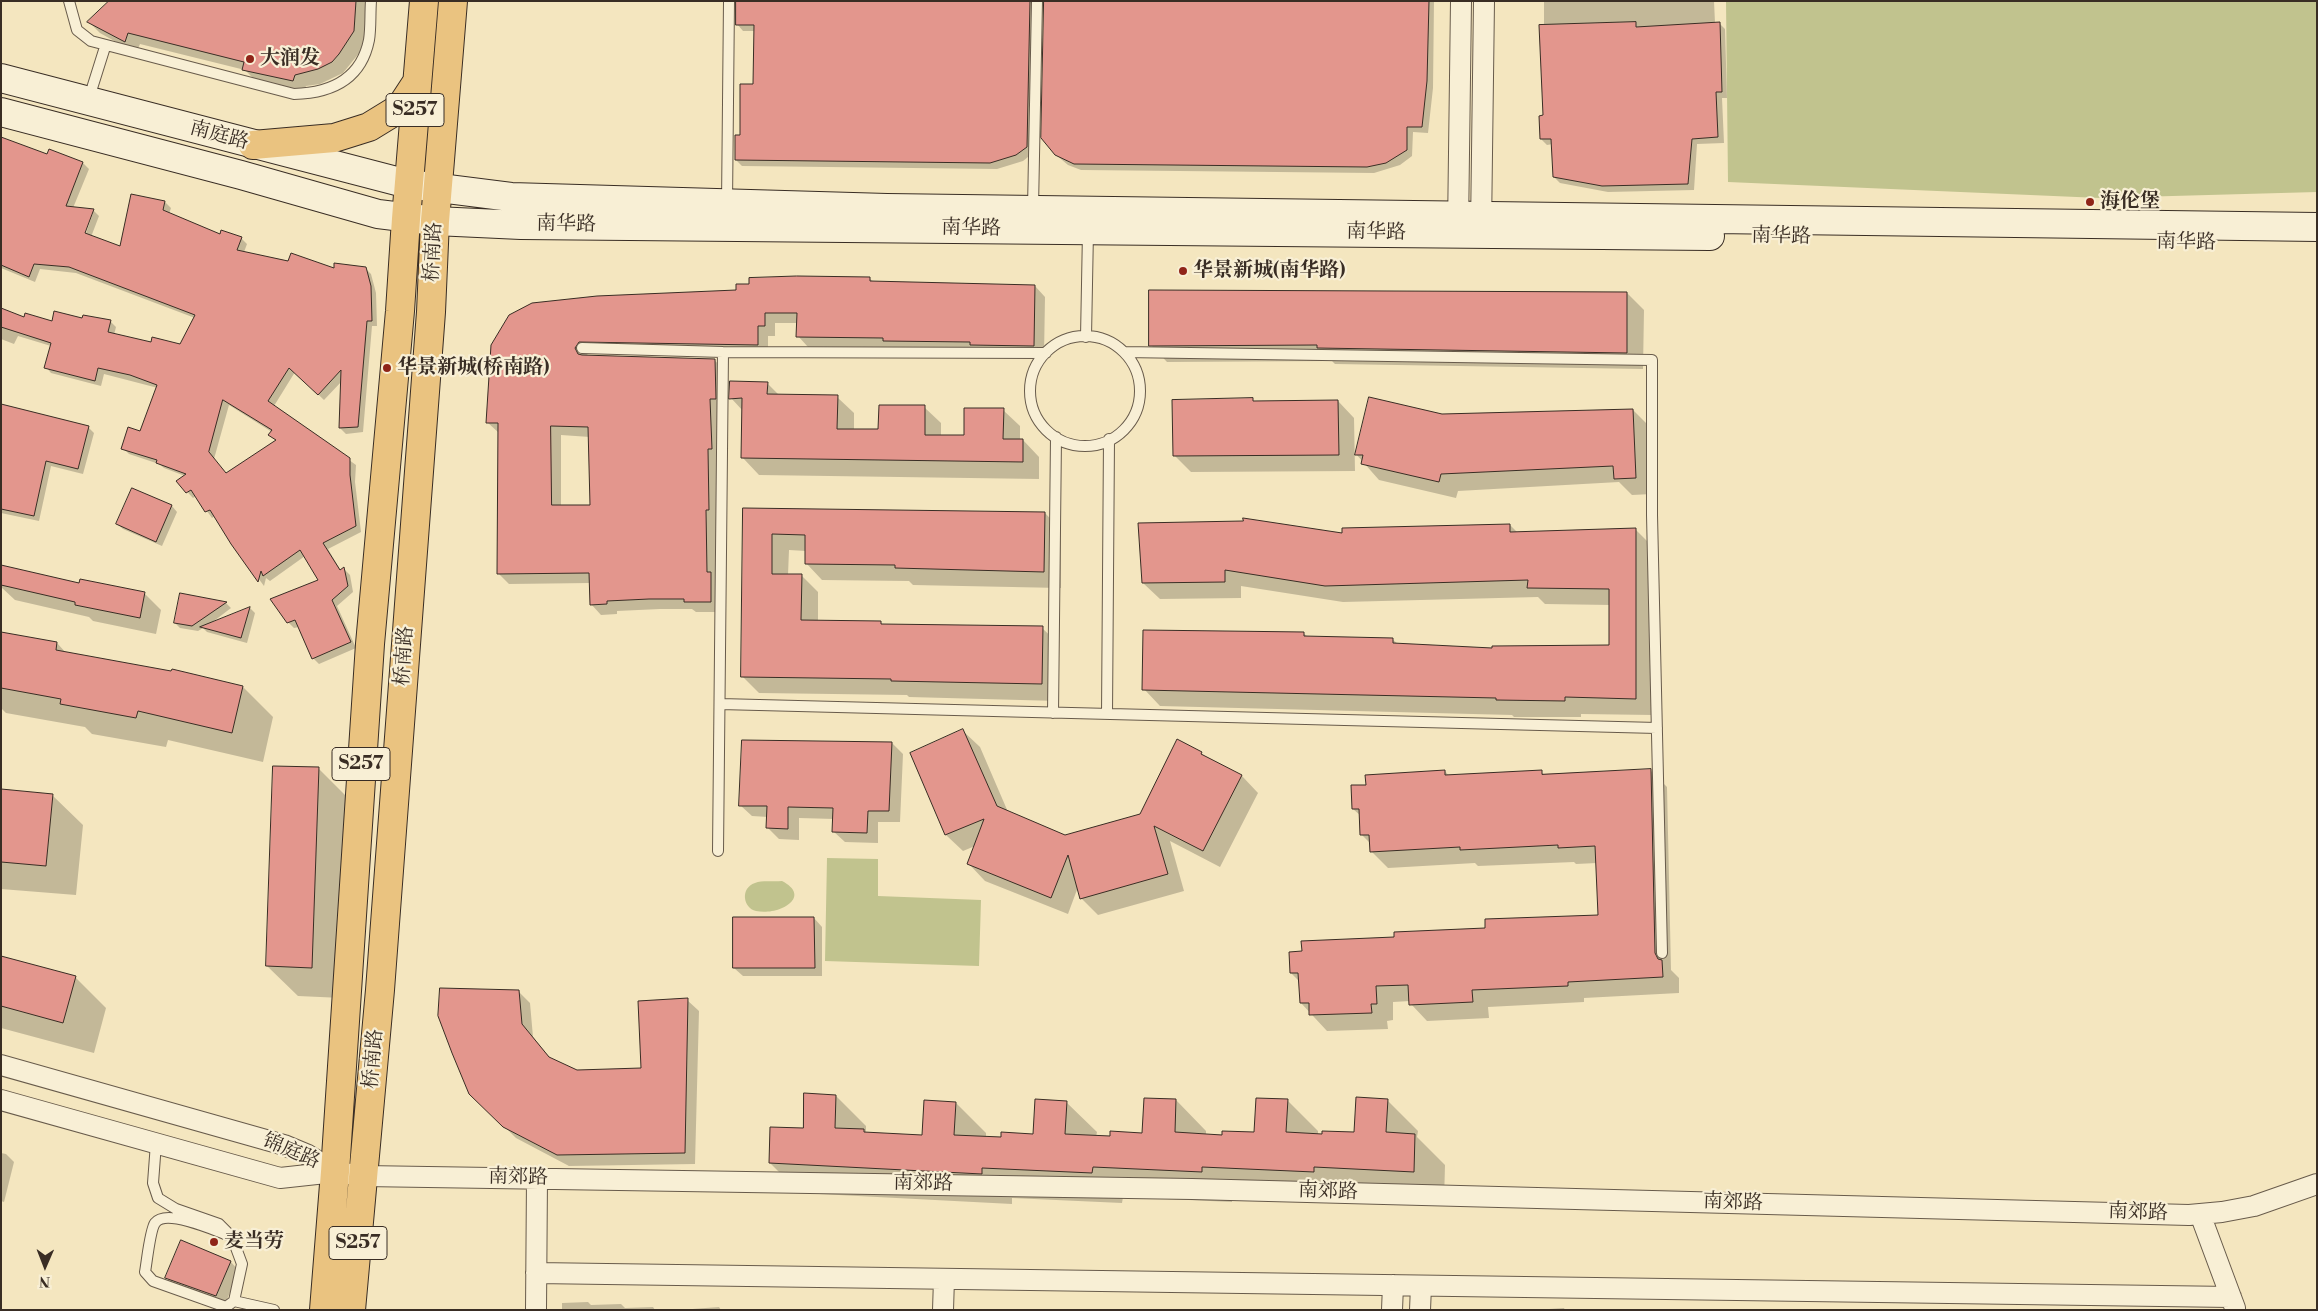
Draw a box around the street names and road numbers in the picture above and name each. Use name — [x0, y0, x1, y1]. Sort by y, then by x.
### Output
road number: S257 — [386, 94, 444, 126]
street label: 南庭路 — [187, 117, 251, 155]
street label: 南华路 — [536, 212, 596, 238]
street label: 南华路 — [941, 216, 1001, 242]
street label: 南华路 — [1346, 220, 1406, 246]
street label: 桥南路 — [420, 221, 448, 283]
street label: 南华路 — [1751, 224, 1811, 250]
street label: 南华路 — [2156, 230, 2216, 256]
street label: 桥南路 — [391, 625, 419, 687]
road number: S257 — [332, 748, 390, 781]
street label: 桥南路 — [359, 1028, 389, 1090]
street label: 锦庭路 — [259, 1129, 323, 1175]
street label: 南郊路 — [488, 1165, 548, 1191]
street label: 南郊路 — [893, 1171, 953, 1197]
street label: 南郊路 — [1298, 1179, 1358, 1205]
street label: 南郊路 — [1703, 1190, 1763, 1216]
street label: 南郊路 — [2108, 1200, 2168, 1226]
road number: S257 — [329, 1226, 387, 1260]

